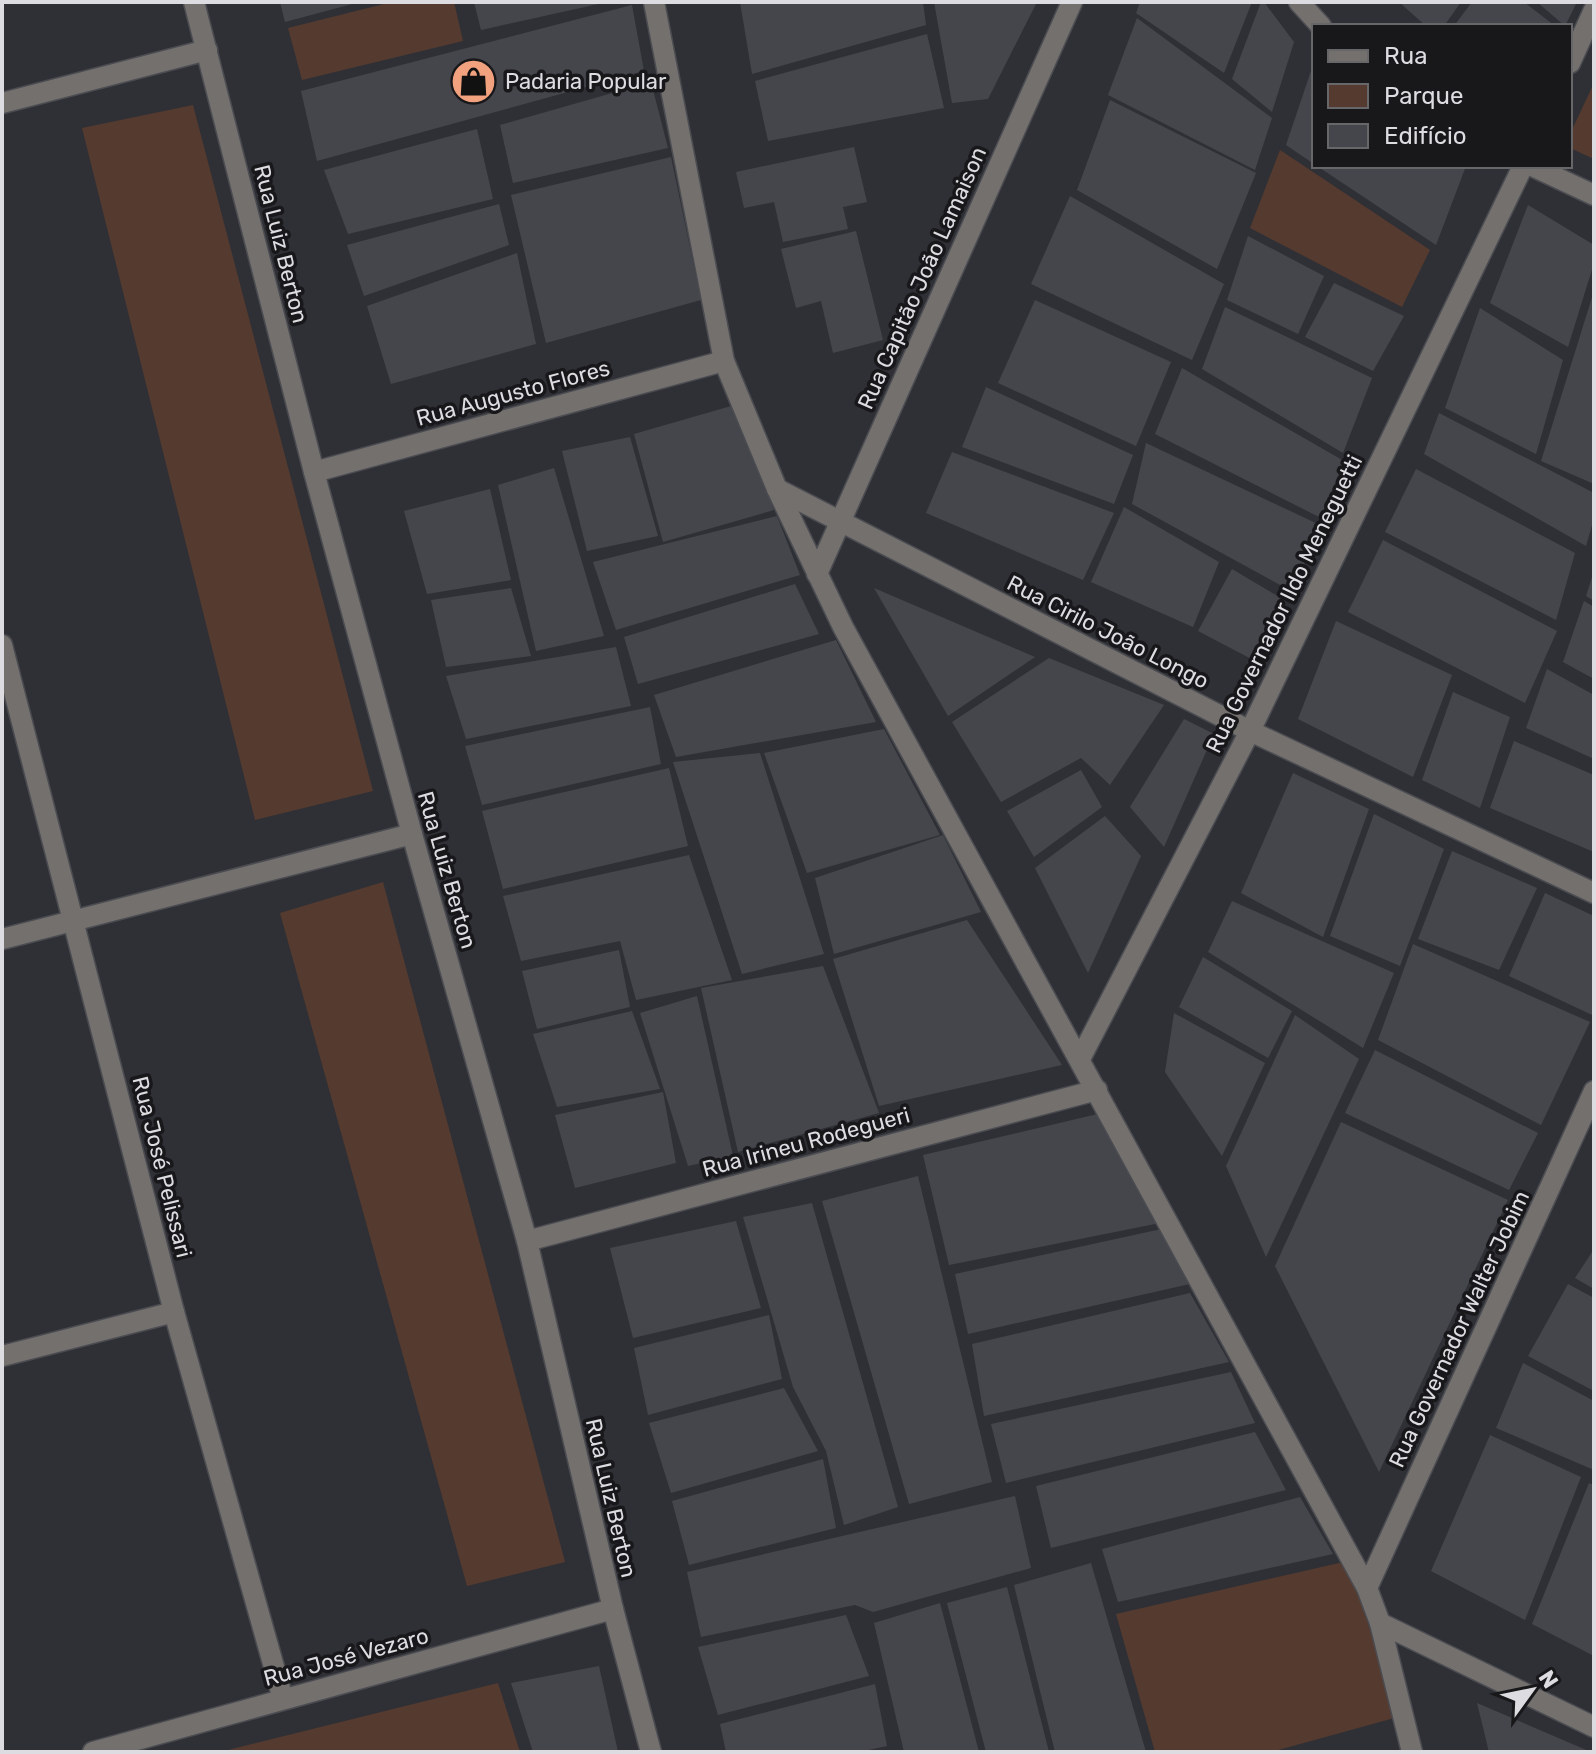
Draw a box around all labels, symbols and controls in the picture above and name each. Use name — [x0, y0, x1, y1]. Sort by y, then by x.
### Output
legend — [1312, 24, 1572, 168]
text: Rua — [1384, 42, 1427, 70]
shop icon: Padaria Popular — [450, 57, 498, 105]
place label: Padaria Popular — [505, 68, 667, 95]
text: Parque — [1384, 82, 1463, 110]
text: Edifício — [1384, 122, 1467, 150]
street label: Rua Capitão João Lamaison — [852, 142, 992, 414]
street label: Rua Luiz Berton — [248, 162, 314, 326]
street label: Rua Augusto Flores — [413, 354, 613, 432]
street label: Rua Governador Ildo Meneguetti — [1200, 451, 1368, 757]
street label: Rua Cirilo João Longo — [1003, 569, 1213, 695]
street label: Rua Luiz Berton — [412, 788, 482, 952]
street label: Rua José Pelissari — [126, 1074, 198, 1260]
street label: Rua Irineu Rodegueri — [699, 1101, 913, 1183]
street label: Rua Governador Walter Jobim — [1383, 1186, 1535, 1472]
street label: Rua Luiz Berton — [580, 1416, 642, 1580]
street label: Rua José Vezaro — [261, 1622, 431, 1692]
north arrow — [1492, 1650, 1572, 1730]
text: N — [1533, 1665, 1564, 1693]

